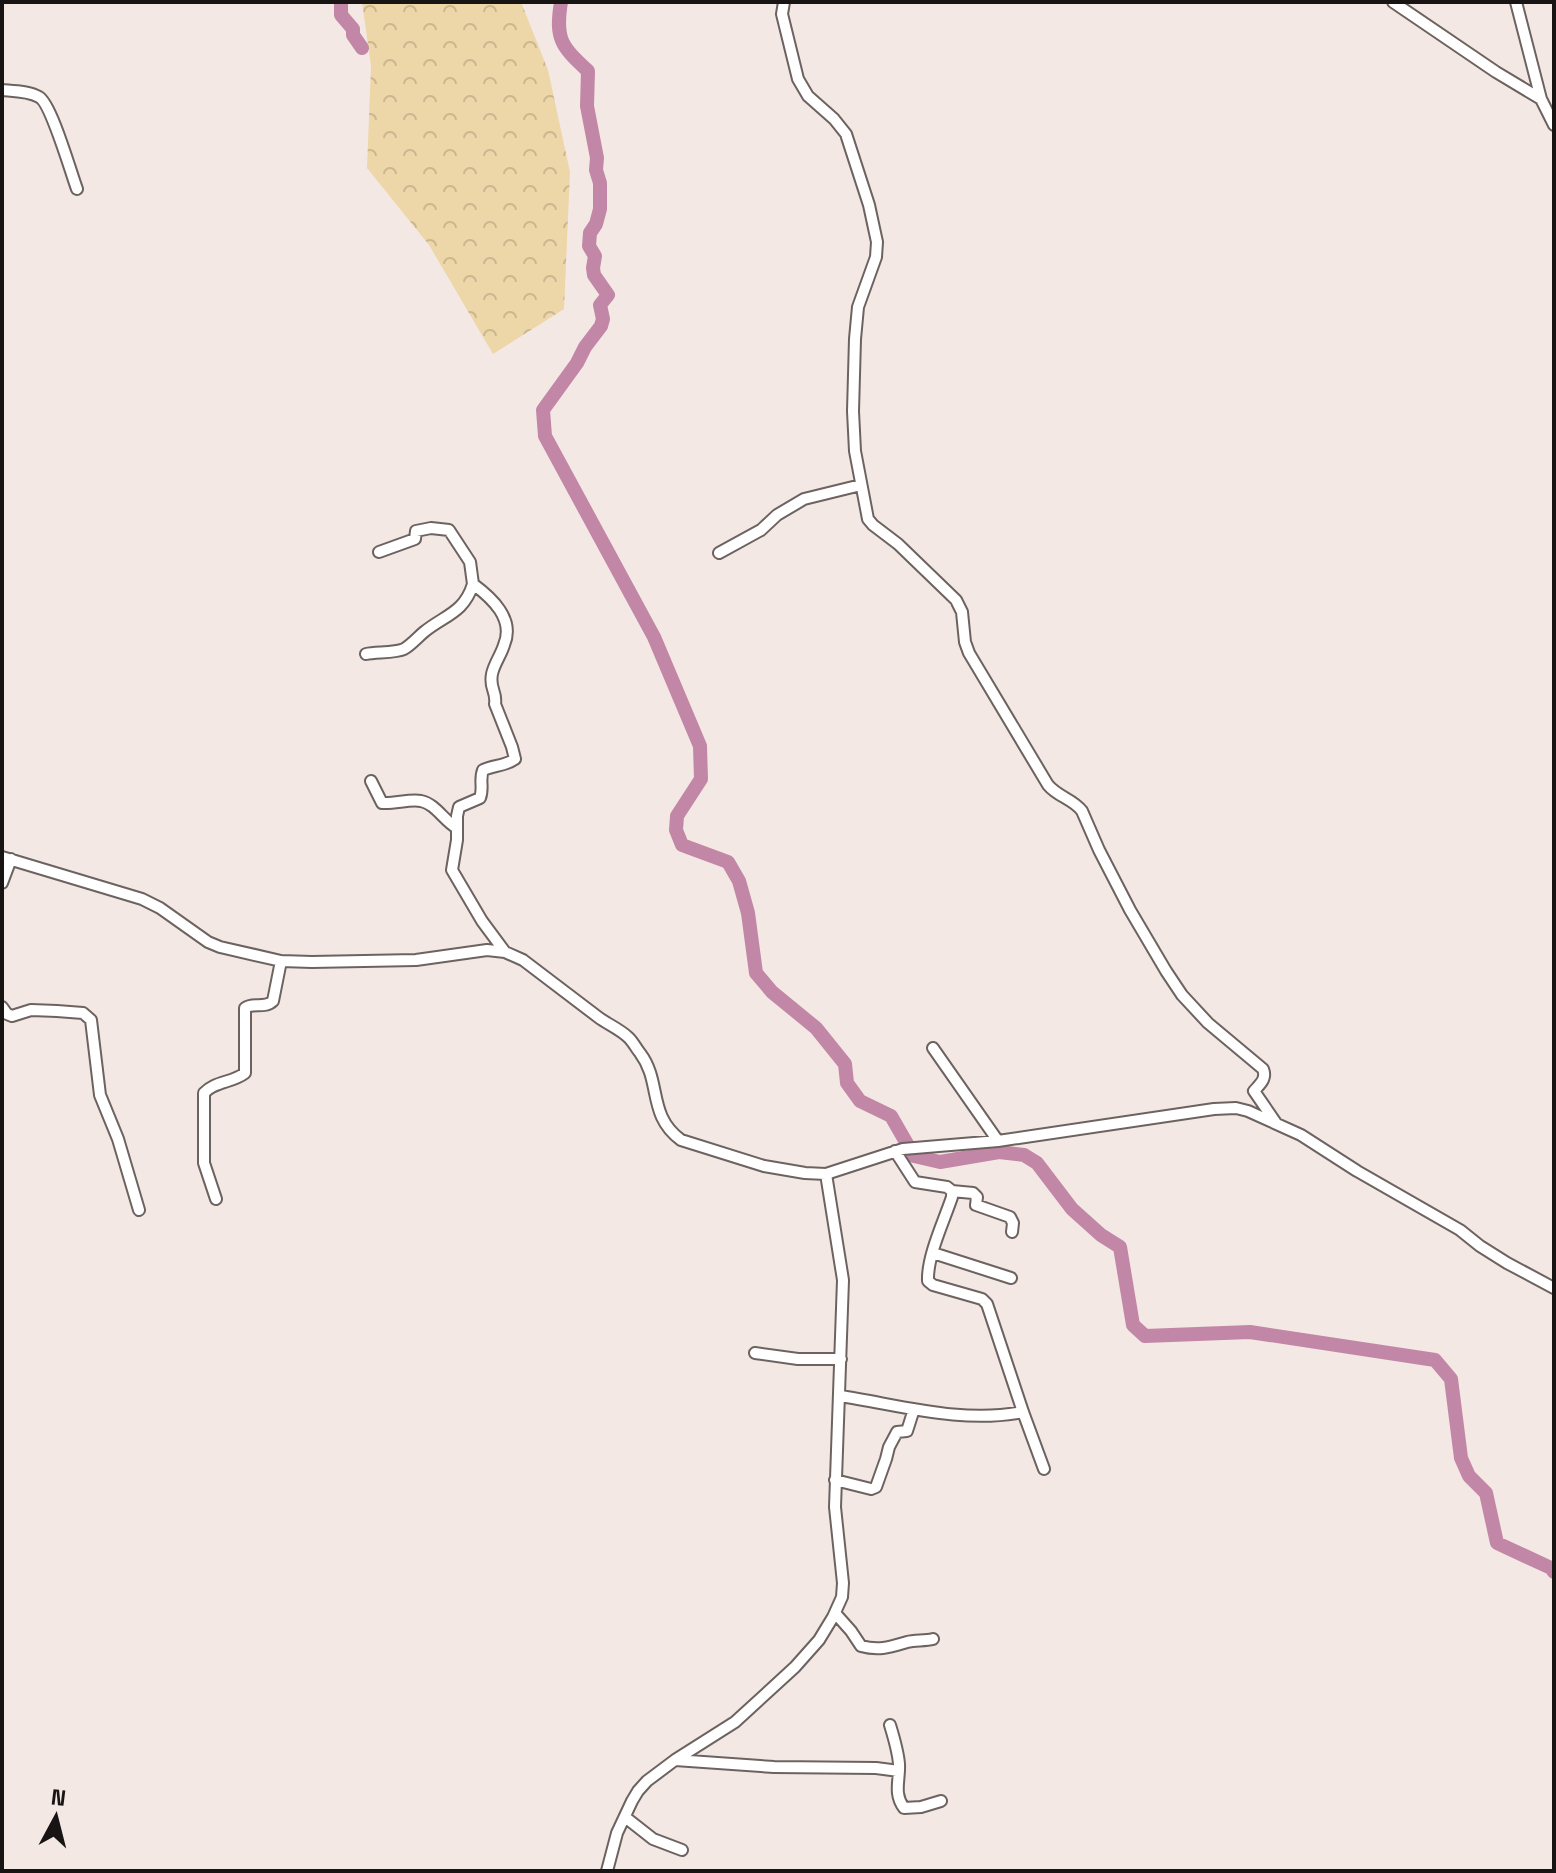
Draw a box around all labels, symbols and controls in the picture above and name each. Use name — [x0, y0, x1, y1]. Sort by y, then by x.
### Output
north arrow — [16, 1777, 96, 1857]
text: N — [49, 1782, 67, 1812]

